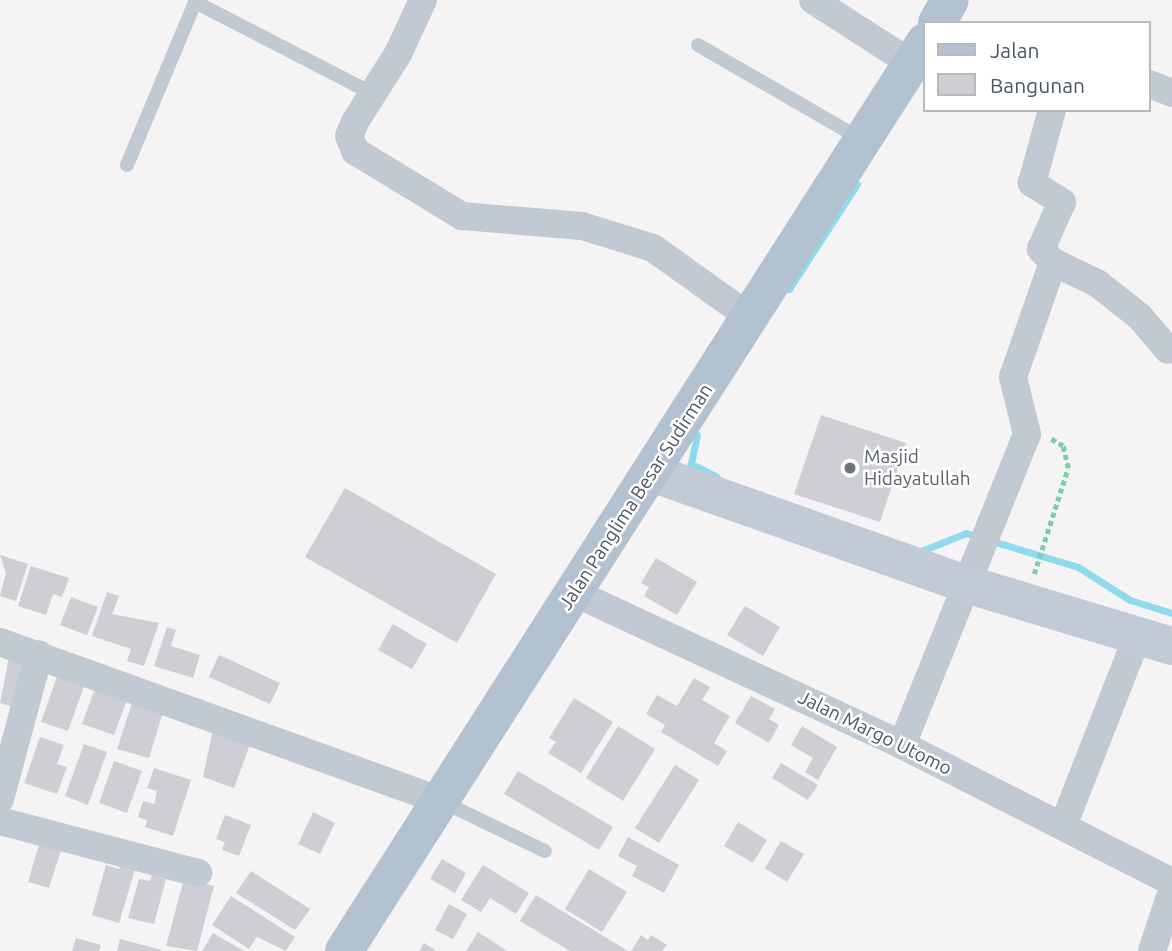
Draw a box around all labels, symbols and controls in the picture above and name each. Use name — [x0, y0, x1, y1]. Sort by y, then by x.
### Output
legend — [923, 21, 1151, 112]
text: Jalan — [990, 38, 1039, 62]
text: Bangunan — [990, 73, 1085, 97]
street label: Jalan Panglima Besar Sudirman — [554, 380, 718, 614]
place label: Masjid Hidayatullah — [864, 446, 971, 490]
marker: Masjid Hidayatullah — [842, 460, 858, 476]
street label: Jalan Margo Utomo — [795, 686, 955, 780]

